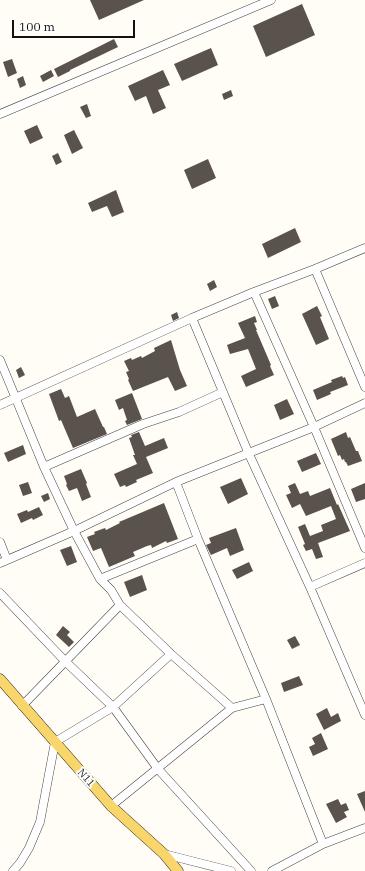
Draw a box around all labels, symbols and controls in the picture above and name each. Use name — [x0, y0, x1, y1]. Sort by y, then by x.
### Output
scale bar — [14, 12, 137, 38]
text: 100 m — [19, 19, 55, 34]
street label: N11 — [75, 767, 97, 789]

